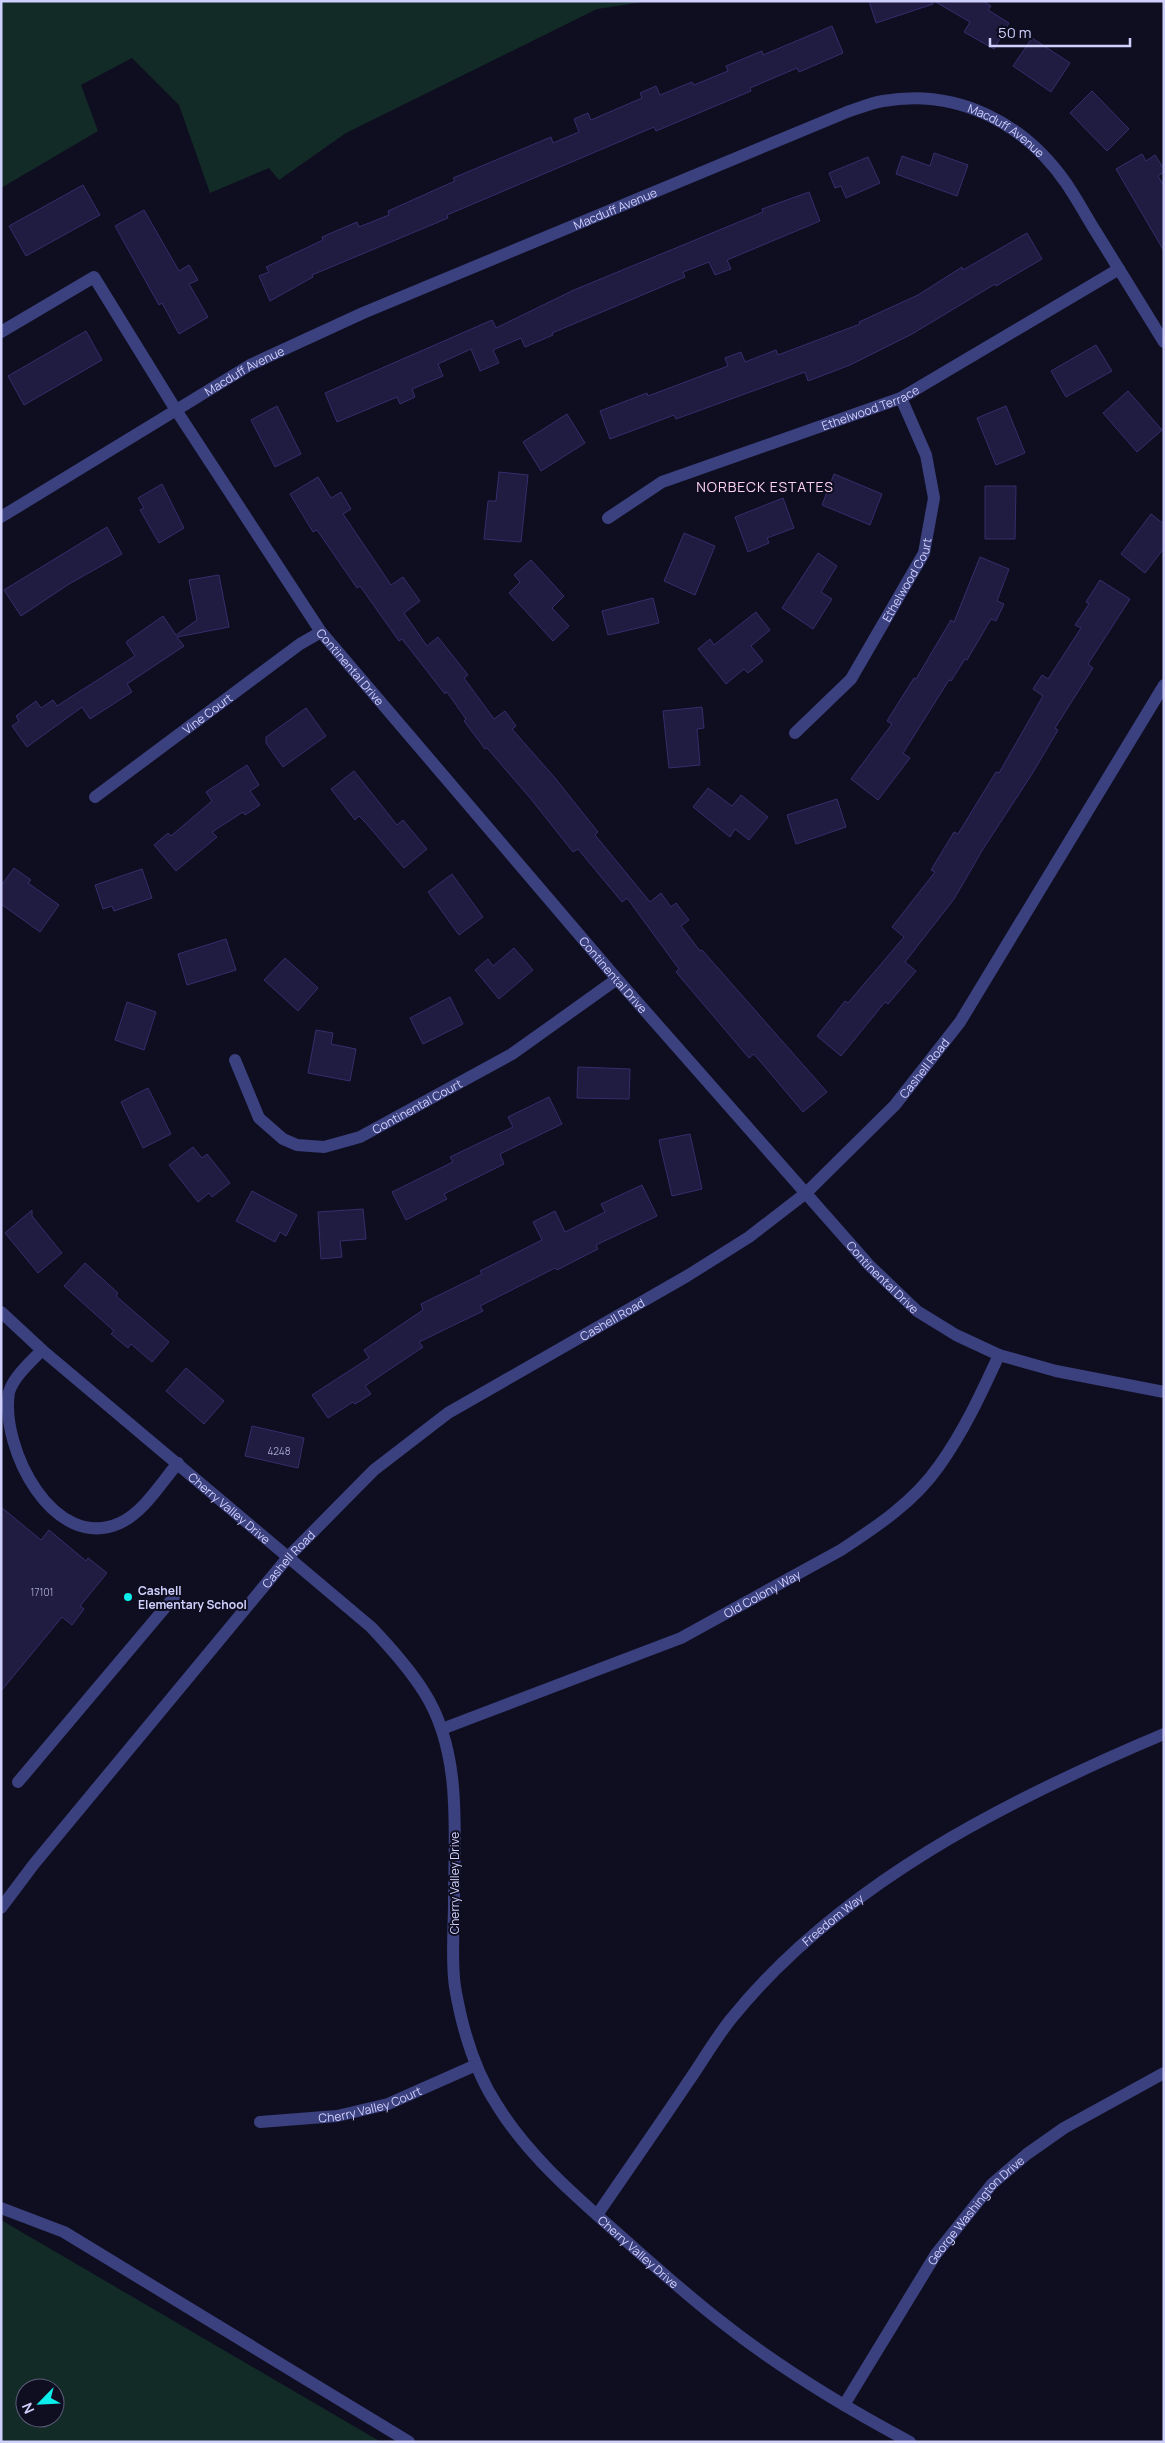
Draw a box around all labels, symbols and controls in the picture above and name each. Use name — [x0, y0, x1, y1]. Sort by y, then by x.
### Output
scale bar — [990, 15, 1130, 47]
text: 50 m — [998, 22, 1032, 43]
street label: Macduff Avenue — [966, 99, 1049, 161]
street label: Macduff Avenue — [571, 183, 659, 233]
street label: Macduff Avenue — [201, 342, 287, 399]
street label: Ethelwood Terrace — [819, 381, 922, 434]
district label: NORBECK ESTATES — [696, 477, 834, 496]
street label: Ethelwood Court — [878, 536, 935, 625]
street label: Continental Drive — [313, 624, 388, 709]
street label: Vine Court — [179, 689, 236, 738]
street label: Continental Drive — [576, 933, 652, 1017]
street label: Cashell Road — [895, 1034, 953, 1102]
street label: Continental Court — [369, 1074, 465, 1137]
street label: Continental Drive — [843, 1237, 923, 1317]
street label: Cashell Road — [576, 1294, 647, 1344]
house number: 4248 — [267, 1444, 291, 1458]
street label: Cherry Valley Drive — [185, 1468, 274, 1547]
street label: Cashell Road — [258, 1526, 318, 1591]
street label: Old Colony Way — [720, 1565, 804, 1622]
place label: Cashell Elementary School — [138, 1582, 247, 1613]
house number: 17101 — [31, 1585, 53, 1599]
marker: Cashell Elementary School — [122, 1591, 134, 1603]
street label: Cherry Valley Drive — [446, 1832, 463, 1934]
street label: Freedom Way — [798, 1889, 867, 1949]
street label: Cherry Valley Court — [318, 2082, 424, 2126]
street label: George Washington Drive — [923, 2152, 1028, 2268]
street label: Cherry Valley Drive — [594, 2211, 683, 2292]
north arrow — [15, 2378, 65, 2428]
text: N — [17, 2400, 38, 2417]

